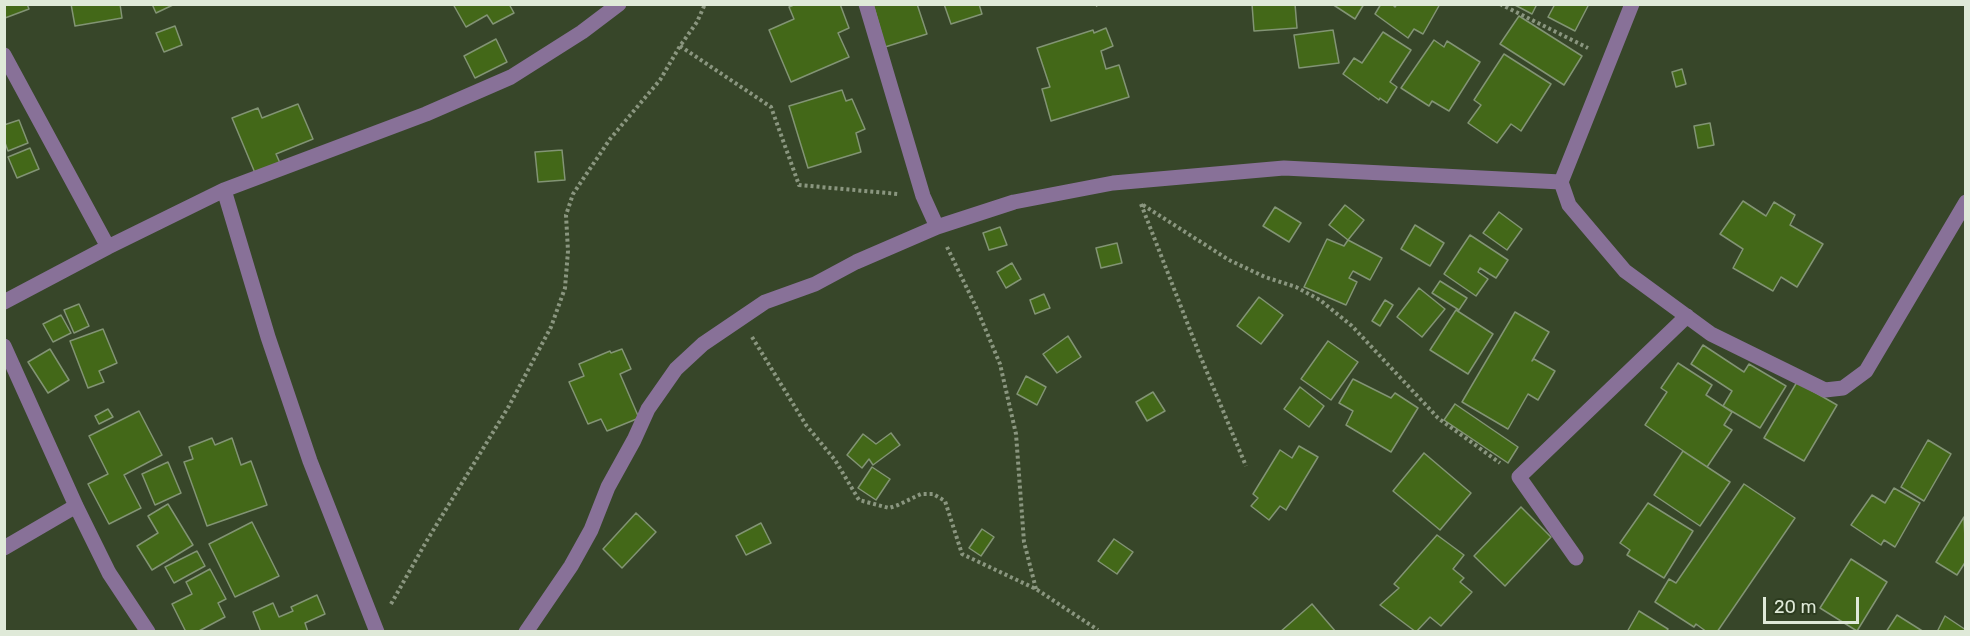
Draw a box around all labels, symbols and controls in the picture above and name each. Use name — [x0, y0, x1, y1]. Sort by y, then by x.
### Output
scale bar — [1766, 585, 1862, 623]
text: 20 m — [1774, 596, 1816, 618]

